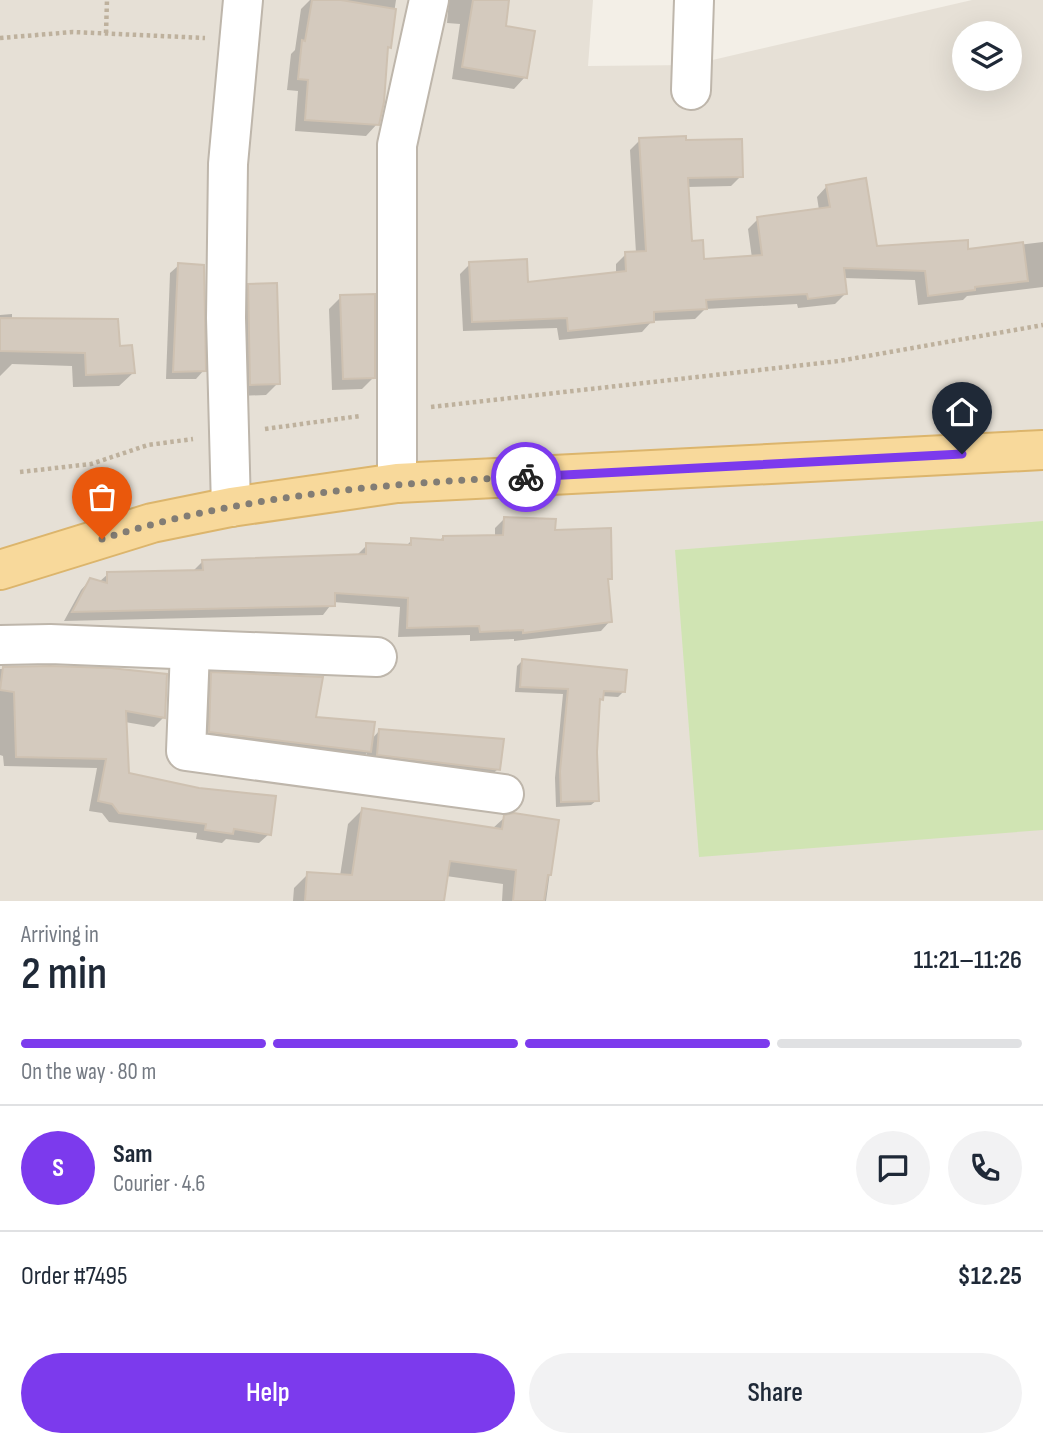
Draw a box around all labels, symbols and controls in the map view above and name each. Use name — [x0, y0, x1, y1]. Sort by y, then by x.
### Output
map controls — [952, 21, 1022, 91]
button: layers — [952, 21, 1022, 91]
pin — [932, 382, 992, 454]
icon: home — [943, 393, 981, 431]
courier — [491, 442, 561, 512]
icon: bike — [507, 458, 545, 496]
pin — [72, 467, 132, 539]
icon: bag — [83, 478, 121, 516]
text: Arriving in — [21, 921, 99, 949]
text: 11:21–11:26 — [914, 945, 1022, 976]
text: 2 min — [21, 947, 107, 1002]
text: On the way · 80 m — [21, 1058, 156, 1086]
button: chat — [856, 1131, 930, 1205]
button: phone — [948, 1131, 1022, 1205]
text: Sam — [113, 1139, 153, 1170]
text: S — [52, 1153, 64, 1184]
text: Courier · 4.6 — [113, 1170, 205, 1198]
text: Order #7495 — [21, 1261, 128, 1292]
text: $12.25 — [958, 1261, 1022, 1292]
button: Help — [21, 1353, 515, 1433]
button: Share — [529, 1353, 1022, 1433]

